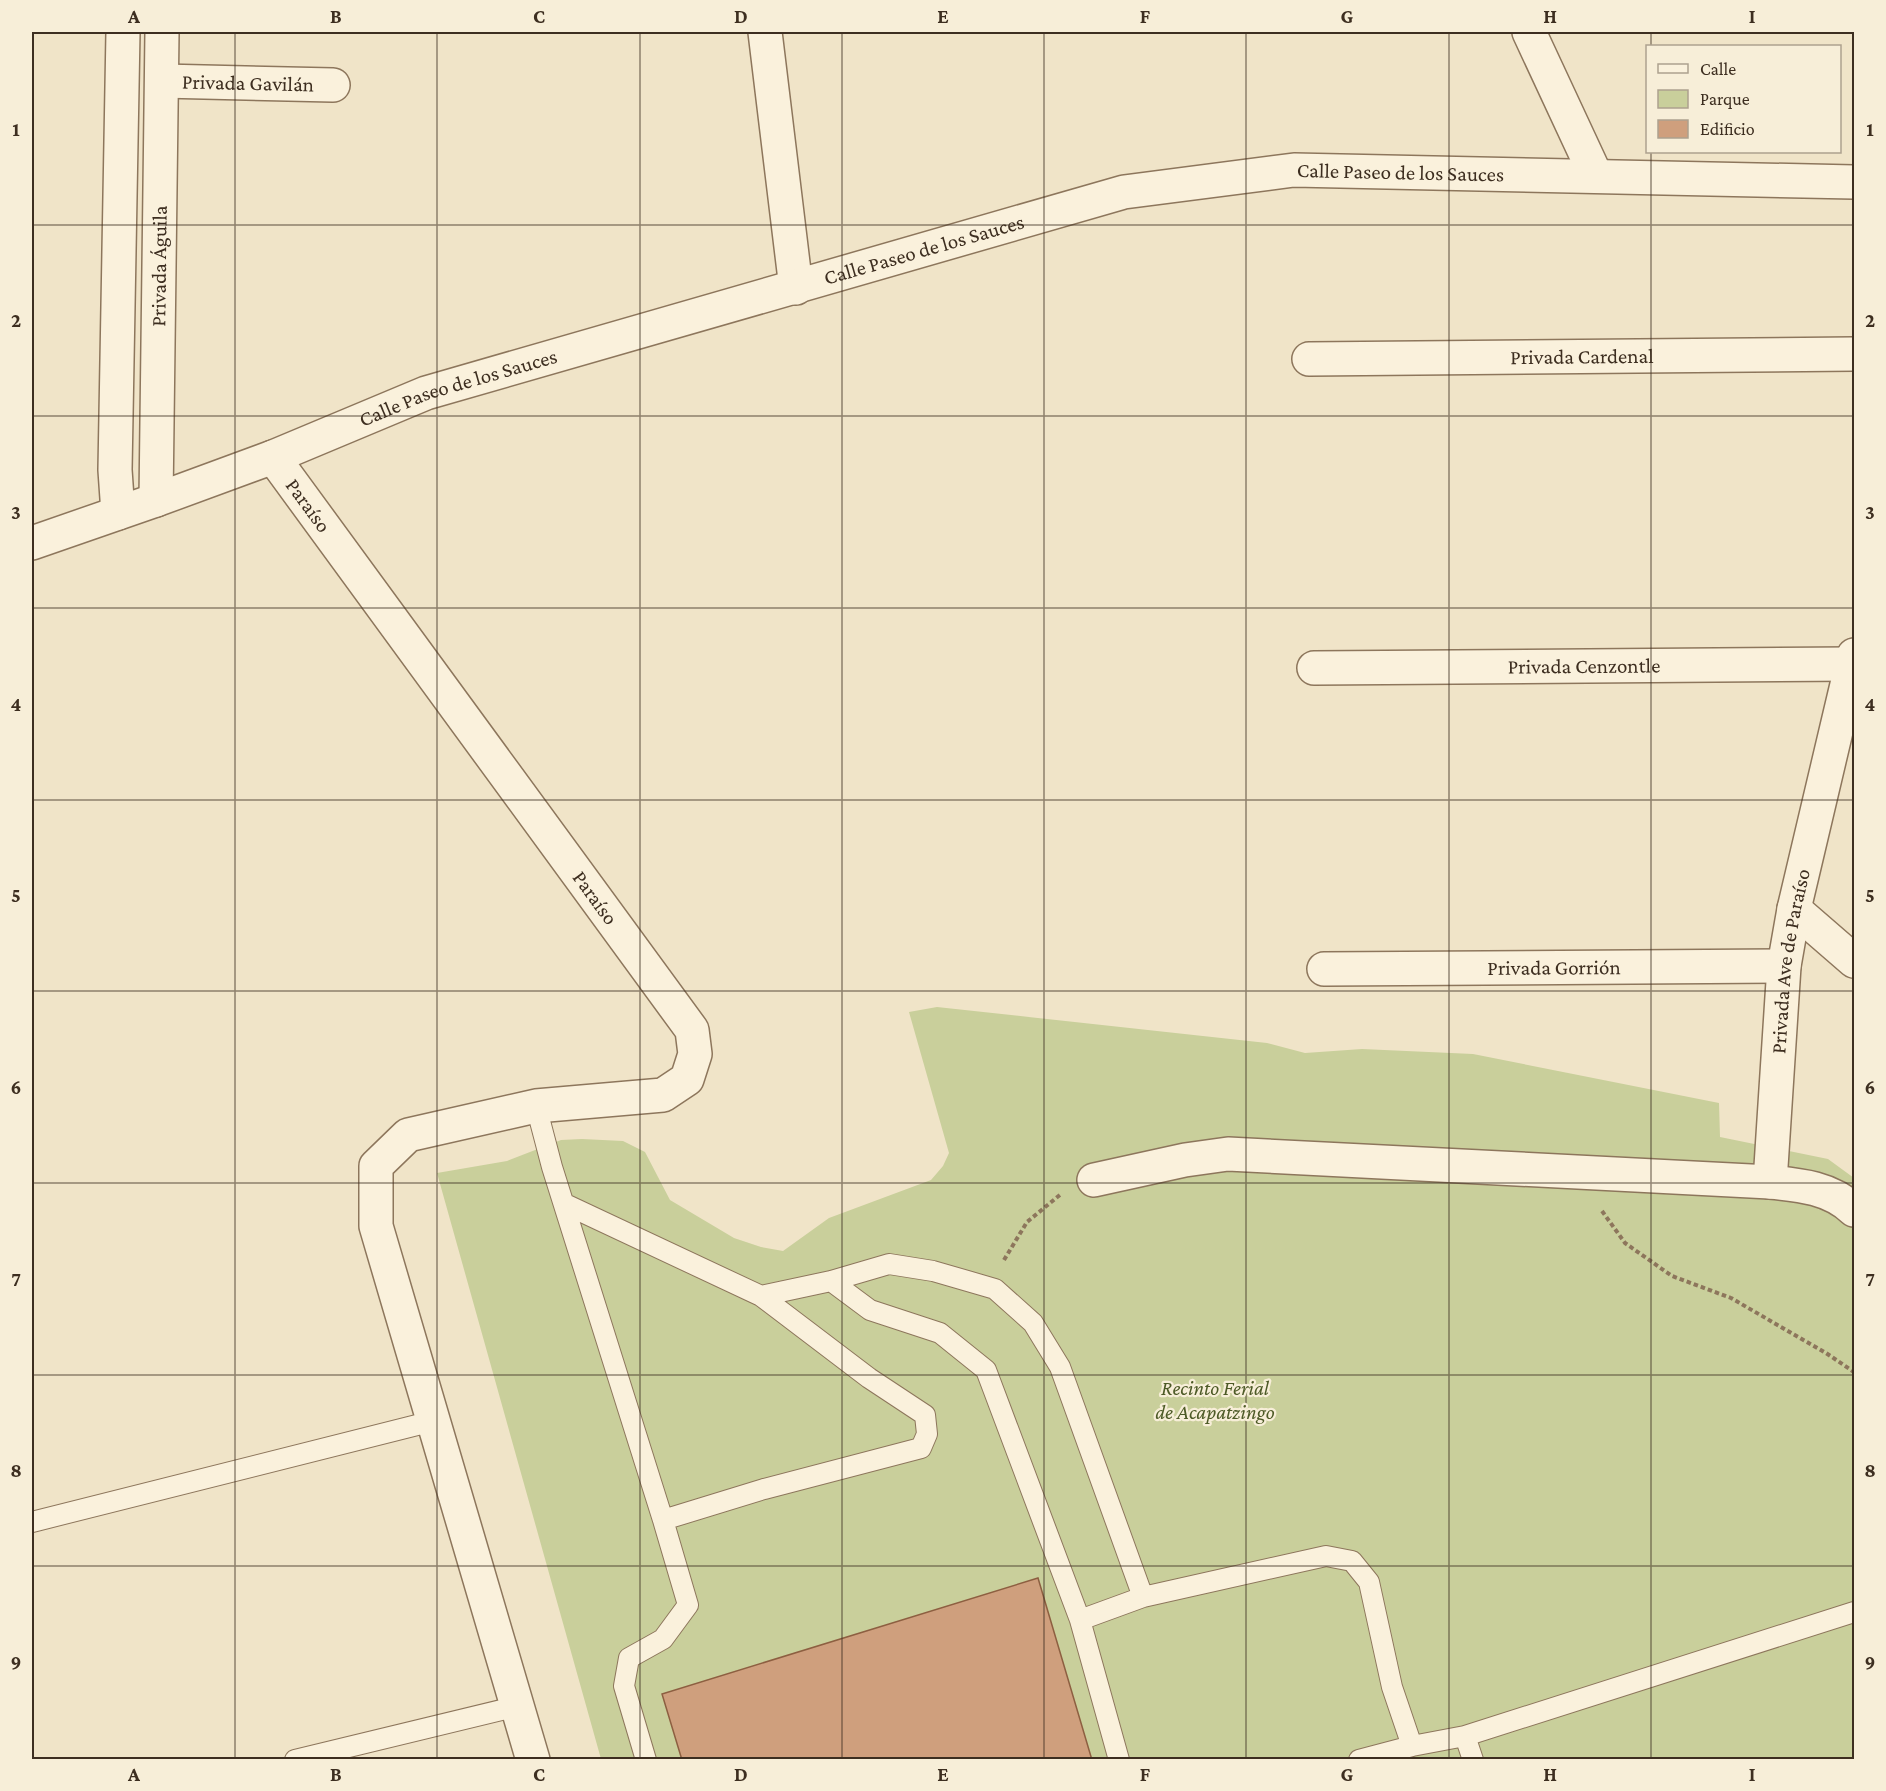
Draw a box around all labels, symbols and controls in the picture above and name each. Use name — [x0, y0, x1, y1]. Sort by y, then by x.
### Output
text: A — [127, 5, 141, 27]
text: B — [330, 5, 342, 27]
text: C — [533, 5, 545, 27]
text: D — [734, 5, 748, 27]
text: E — [937, 5, 949, 27]
text: F — [1140, 5, 1151, 27]
text: G — [1341, 5, 1354, 27]
text: H — [1543, 5, 1557, 27]
text: I — [1749, 5, 1756, 27]
legend — [1646, 45, 1841, 153]
text: Calle — [1700, 59, 1736, 79]
street label: Privada Gavilán — [182, 69, 314, 97]
text: Parque — [1700, 89, 1750, 109]
text: 1 — [12, 118, 20, 140]
text: 1 — [1866, 118, 1874, 140]
text: Edificio — [1700, 119, 1755, 139]
street label: Calle Paseo de los Sauces — [1297, 158, 1504, 186]
street label: Privada Águila — [146, 205, 172, 327]
street label: Calle Paseo de los Sauces — [821, 209, 1027, 290]
text: 2 — [11, 309, 21, 331]
text: 2 — [1865, 309, 1875, 331]
street label: Calle Paseo de los Sauces — [356, 344, 560, 432]
street label: Privada Cardenal — [1510, 344, 1654, 369]
street label: Paraíso — [281, 474, 336, 537]
text: 3 — [11, 501, 21, 523]
text: 3 — [1865, 501, 1875, 523]
street label: Privada Cenzontle — [1508, 653, 1660, 679]
text: 4 — [11, 693, 22, 715]
text: 4 — [1865, 693, 1876, 715]
street label: Paraíso — [568, 866, 623, 929]
street label: Privada Ave de Paraíso — [1766, 866, 1815, 1054]
text: 5 — [11, 884, 21, 906]
text: 5 — [1865, 884, 1875, 906]
street label: Privada Gorrión — [1487, 955, 1621, 980]
text: 6 — [11, 1076, 21, 1098]
text: 6 — [1865, 1076, 1875, 1098]
text: 7 — [11, 1268, 21, 1290]
text: 7 — [1865, 1268, 1875, 1290]
park label: Recinto Ferial de Acapatzingo — [1155, 1376, 1275, 1424]
text: 8 — [10, 1459, 22, 1481]
text: 8 — [1864, 1459, 1876, 1481]
text: 9 — [11, 1651, 21, 1673]
text: 9 — [1865, 1651, 1875, 1673]
text: A — [127, 1763, 141, 1785]
text: B — [330, 1763, 342, 1785]
text: C — [533, 1763, 545, 1785]
text: D — [734, 1763, 748, 1785]
text: E — [937, 1763, 949, 1785]
text: F — [1140, 1763, 1151, 1785]
text: G — [1341, 1763, 1354, 1785]
text: H — [1543, 1763, 1557, 1785]
text: I — [1749, 1763, 1756, 1785]

